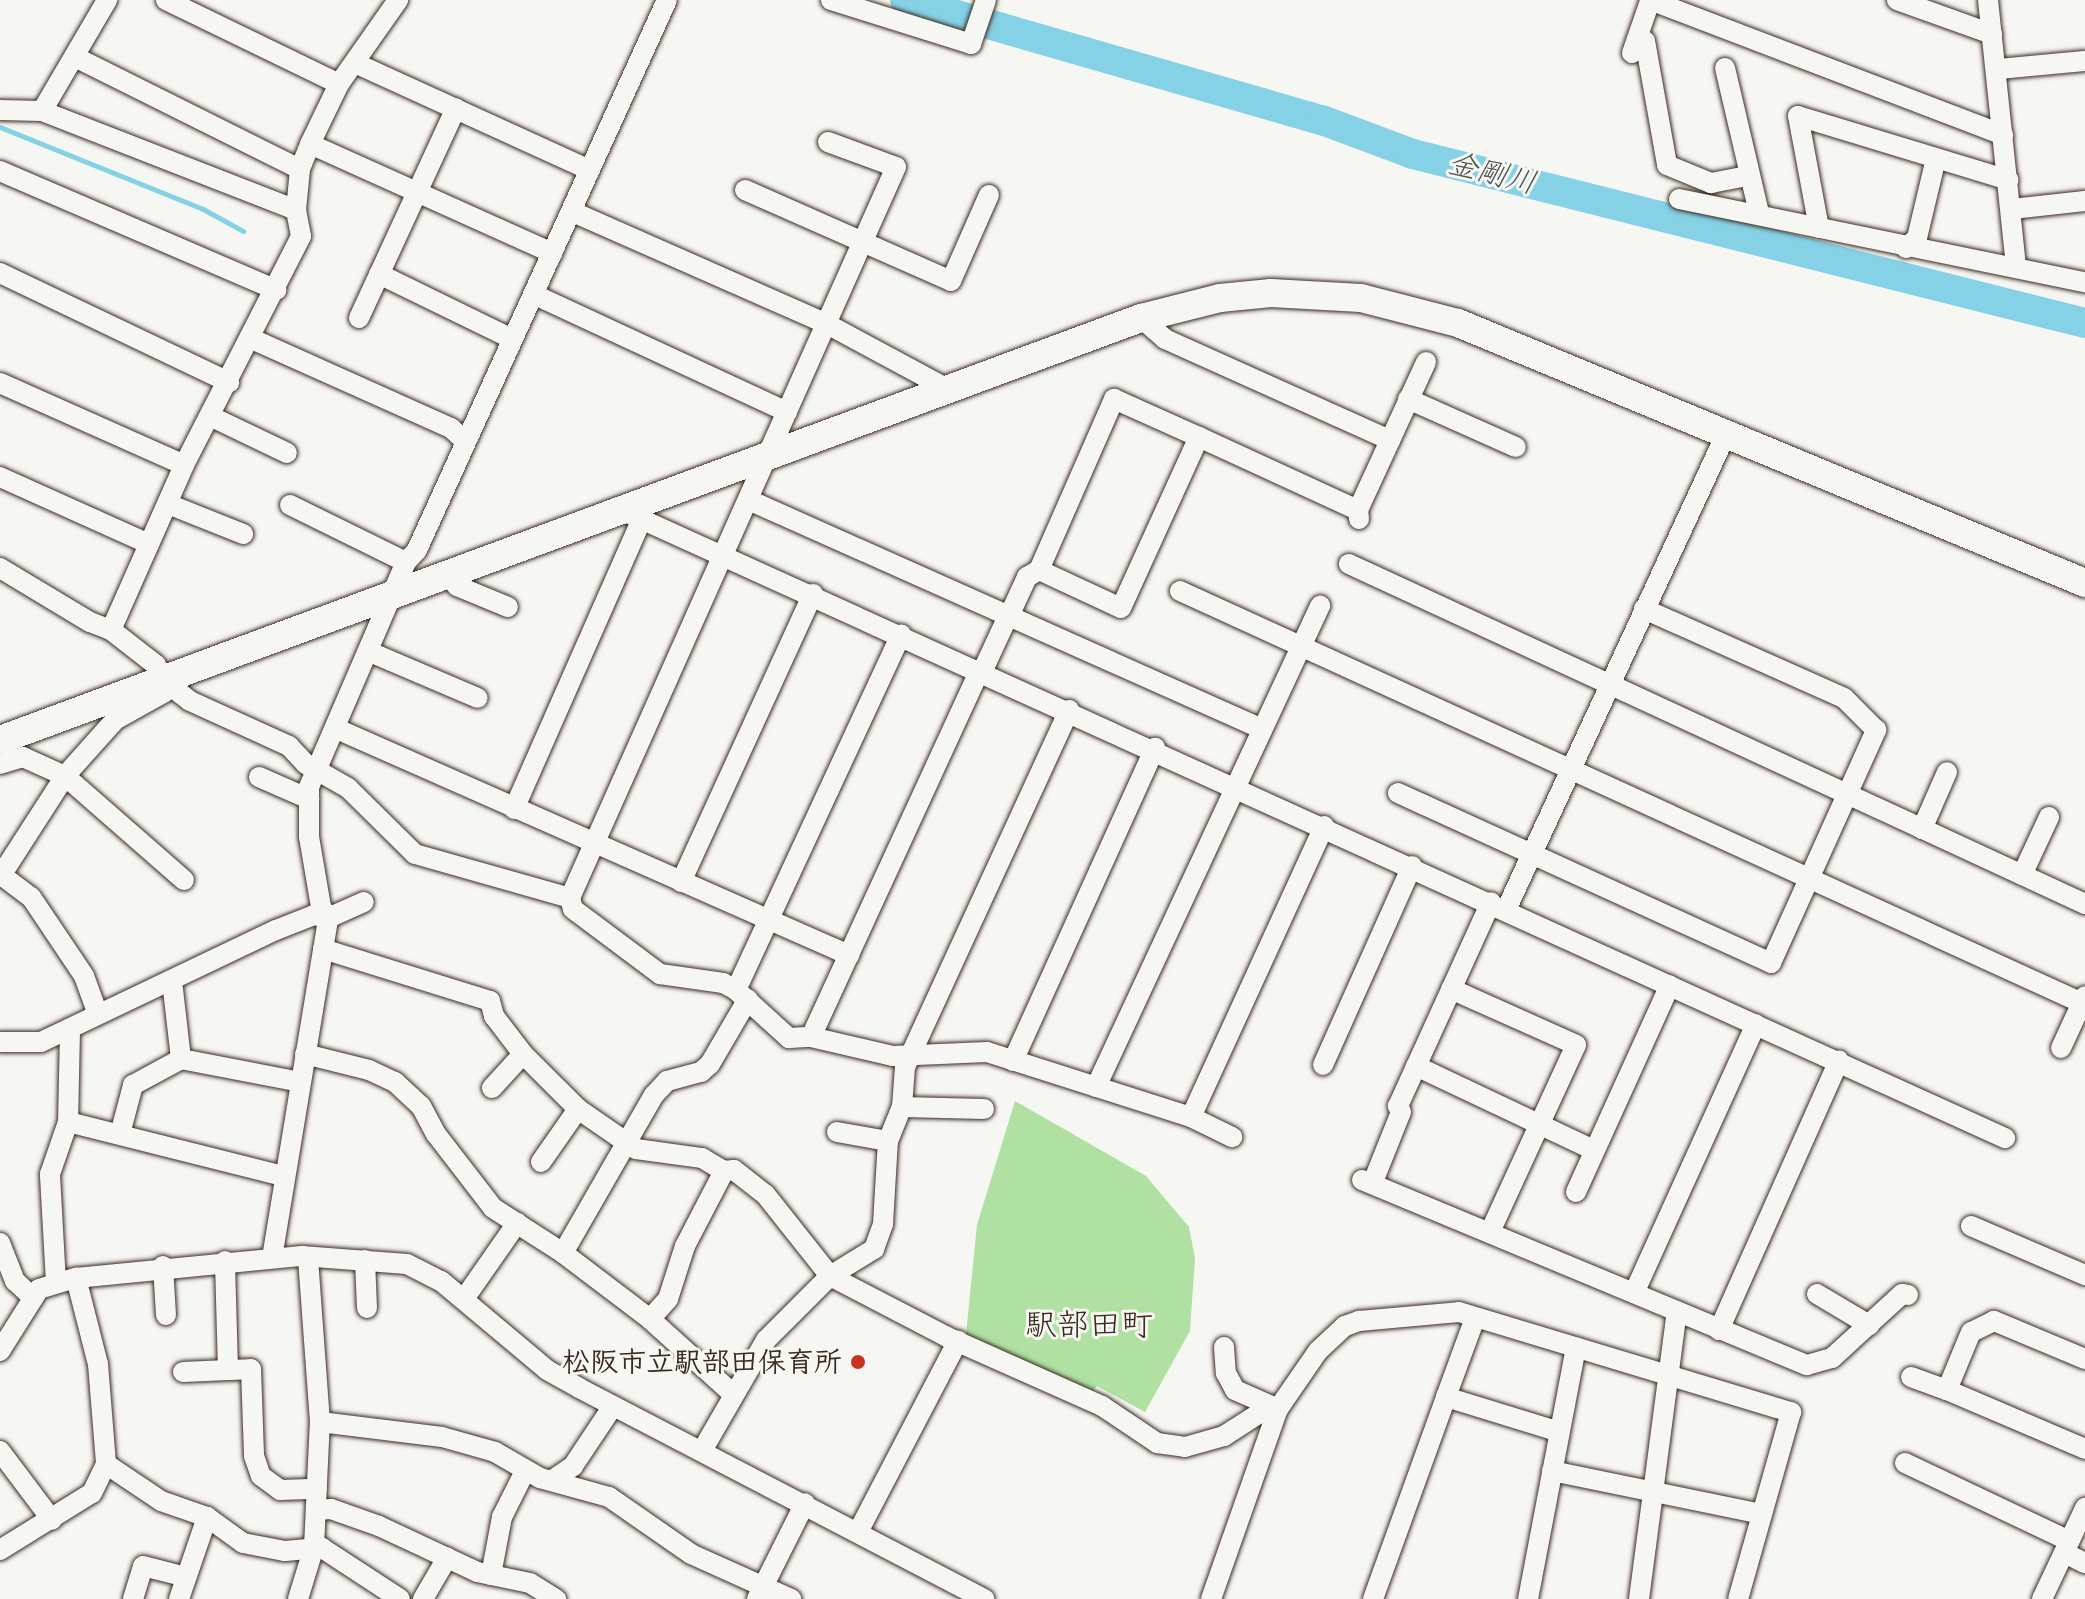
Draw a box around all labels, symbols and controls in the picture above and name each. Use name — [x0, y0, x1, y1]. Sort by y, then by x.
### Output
water label: 金剛川 — [1444, 145, 1540, 201]
district label: 駅部田町 — [1025, 1306, 1153, 1344]
place label: 松阪市立駅部田保育所 — [562, 1345, 842, 1379]
marker: 松阪市立駅部田保育所 — [849, 1353, 867, 1371]

